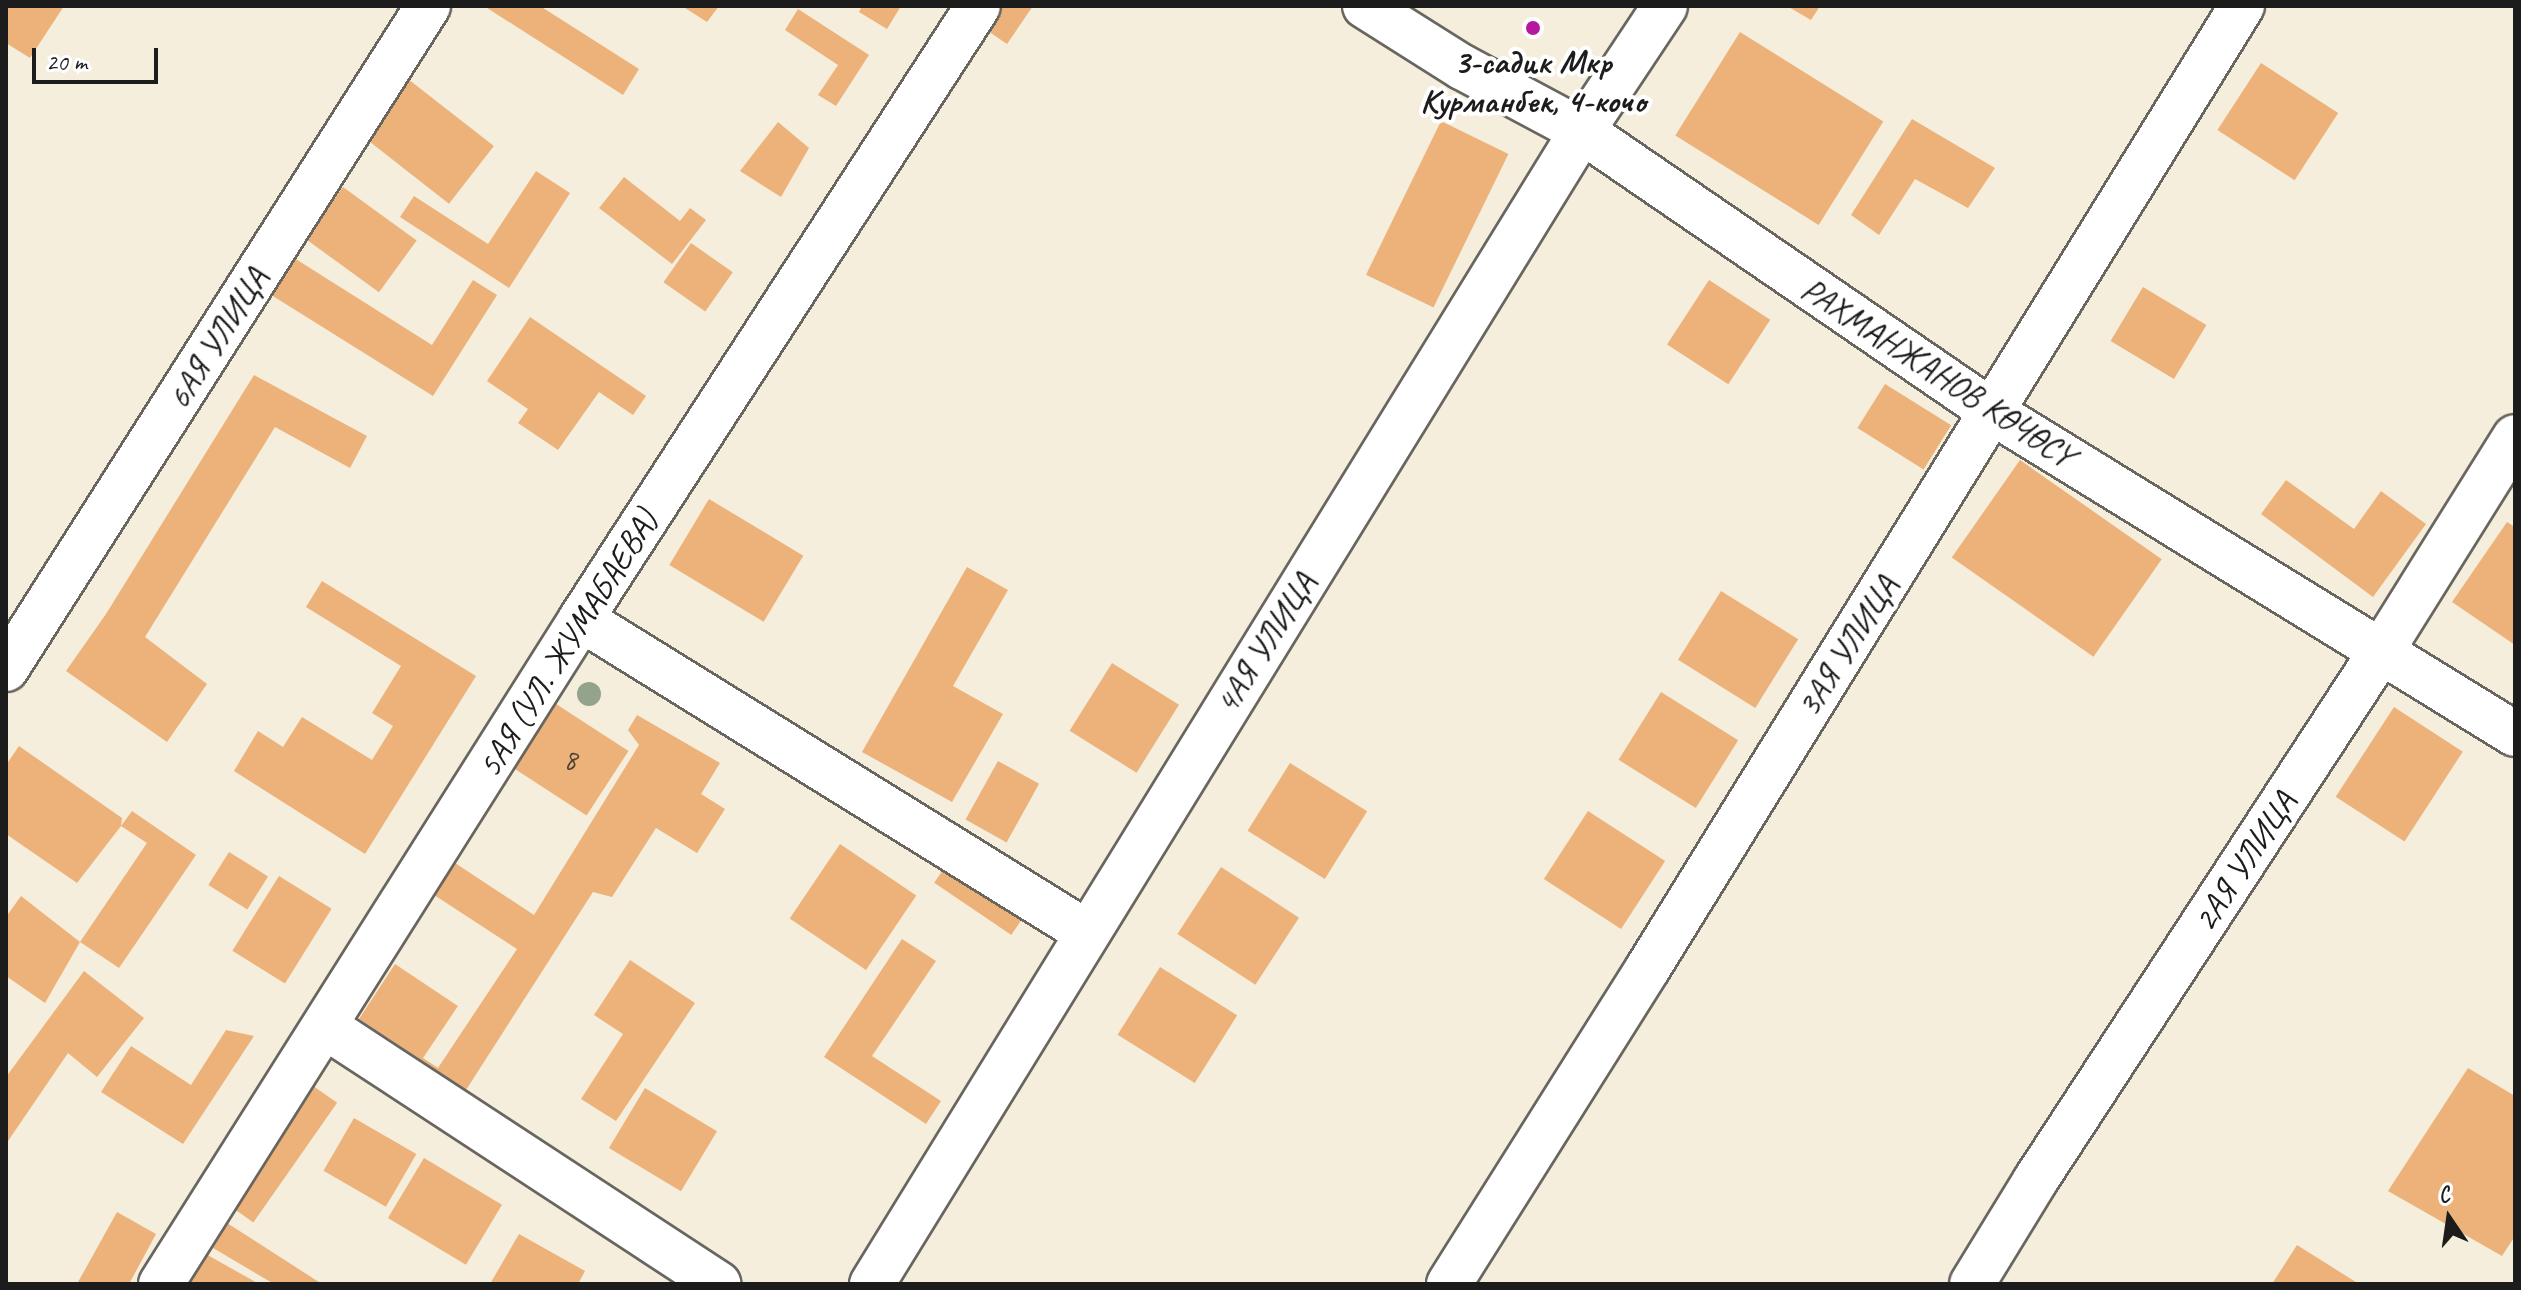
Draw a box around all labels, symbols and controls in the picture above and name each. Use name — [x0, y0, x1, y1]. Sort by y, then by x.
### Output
marker: 3-садик Мкр Курманбек, 4-кочо — [1524, 19, 1542, 37]
scale bar — [36, 32, 162, 82]
place label: 3-садик Мкр Курманбек, 4-кочо — [1420, 41, 1646, 120]
text: 20 m — [46, 47, 87, 77]
street label: 6АЯ УЛИЦА — [158, 261, 276, 415]
street label: РАХМАНЖАНОВ КӨЧӨСҮ — [1794, 268, 2082, 476]
street label: 5АЯ (УЛ. ЖУМАБАЕВА) — [468, 502, 666, 784]
street label: 4АЯ УЛИЦА — [1206, 566, 1324, 720]
street label: 3АЯ УЛИЦА — [1788, 569, 1906, 723]
house number: 8 — [563, 741, 577, 777]
street label: 2АЯ УЛИЦА — [2184, 784, 2304, 938]
north arrow — [2409, 1178, 2489, 1258]
text: С — [2435, 1180, 2452, 1209]

